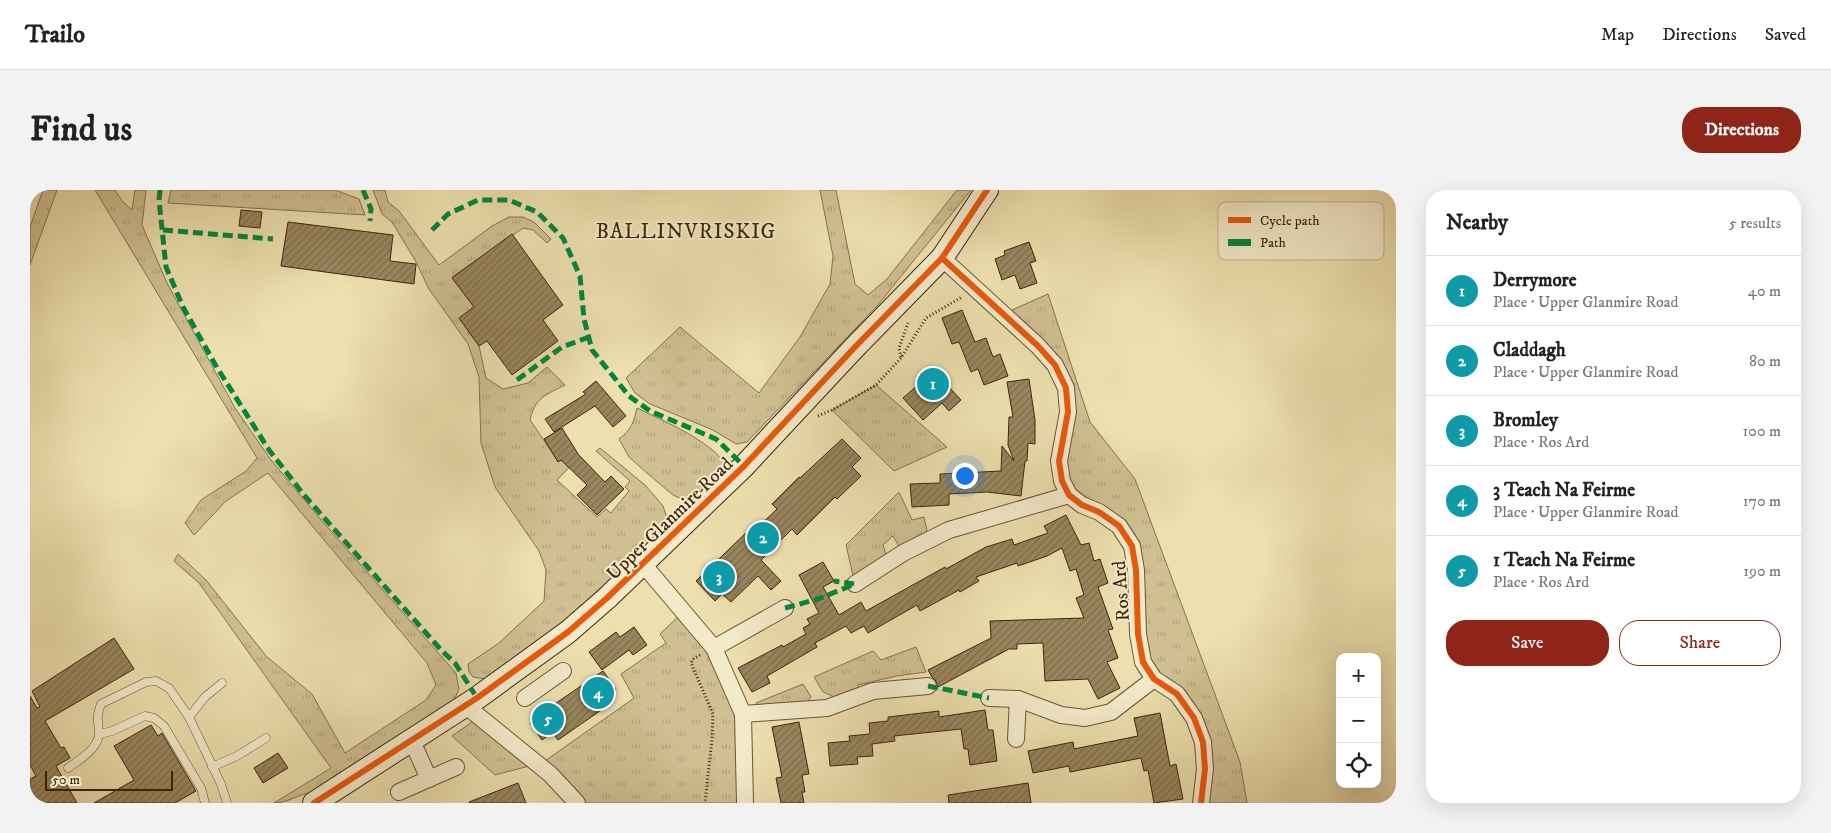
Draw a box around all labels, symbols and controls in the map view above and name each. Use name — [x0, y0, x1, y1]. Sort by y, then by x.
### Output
text: Trailo — [25, 20, 85, 50]
text: Map — [1601, 24, 1634, 46]
text: Directions — [1662, 24, 1737, 46]
text: Saved — [1765, 24, 1806, 46]
button: Directions — [1682, 107, 1801, 153]
text: Find us — [30, 108, 132, 152]
legend — [1218, 202, 1384, 260]
text: Nearby — [1446, 210, 1508, 236]
text: Cycle path — [1260, 212, 1320, 230]
text: 5 results — [1729, 213, 1781, 233]
district label: BALLINVRISKIG — [596, 219, 776, 245]
text: Path — [1260, 234, 1287, 252]
text: Derrymore — [1493, 269, 1577, 292]
text: 1 — [1459, 281, 1465, 301]
text: 40 m — [1748, 281, 1781, 301]
text: Place · Upper Glanmire Road — [1493, 292, 1679, 312]
text: Claddagh — [1493, 339, 1566, 362]
text: 2 — [1458, 351, 1466, 371]
text: 80 m — [1749, 351, 1781, 371]
text: Place · Upper Glanmire Road — [1493, 362, 1679, 382]
pin: 1 — [917, 365, 949, 403]
text: Bromley — [1493, 409, 1558, 432]
text: 3 — [1459, 421, 1465, 441]
text: 100 m — [1743, 421, 1781, 441]
text: Place · Ros Ard — [1493, 432, 1589, 452]
street label: Upper Glanmire Road — [602, 452, 738, 585]
your location — [952, 463, 978, 489]
text: 3 Teach Na Feirme — [1493, 479, 1635, 502]
text: 4 — [1457, 491, 1467, 511]
text: 170 m — [1743, 491, 1781, 511]
text: Place · Upper Glanmire Road — [1493, 502, 1679, 522]
pin: 2 — [747, 519, 779, 557]
text: 1 Teach Na Feirme — [1493, 549, 1635, 572]
pin: 3 — [703, 558, 735, 596]
street label: Ros Ard — [1108, 559, 1135, 622]
text: 5 — [1458, 561, 1466, 581]
text: 190 m — [1743, 561, 1781, 581]
text: Place · Ros Ard — [1493, 572, 1589, 592]
button: Save — [1446, 620, 1609, 666]
button: Share — [1619, 620, 1781, 666]
map controls — [1336, 653, 1381, 788]
button: + — [1336, 653, 1381, 698]
pin: 4 — [582, 674, 614, 712]
button: − — [1336, 698, 1381, 743]
pin: 5 — [532, 700, 564, 738]
button: locate — [1336, 743, 1381, 788]
scale bar — [45, 768, 172, 791]
text: 50 m — [52, 771, 80, 789]

